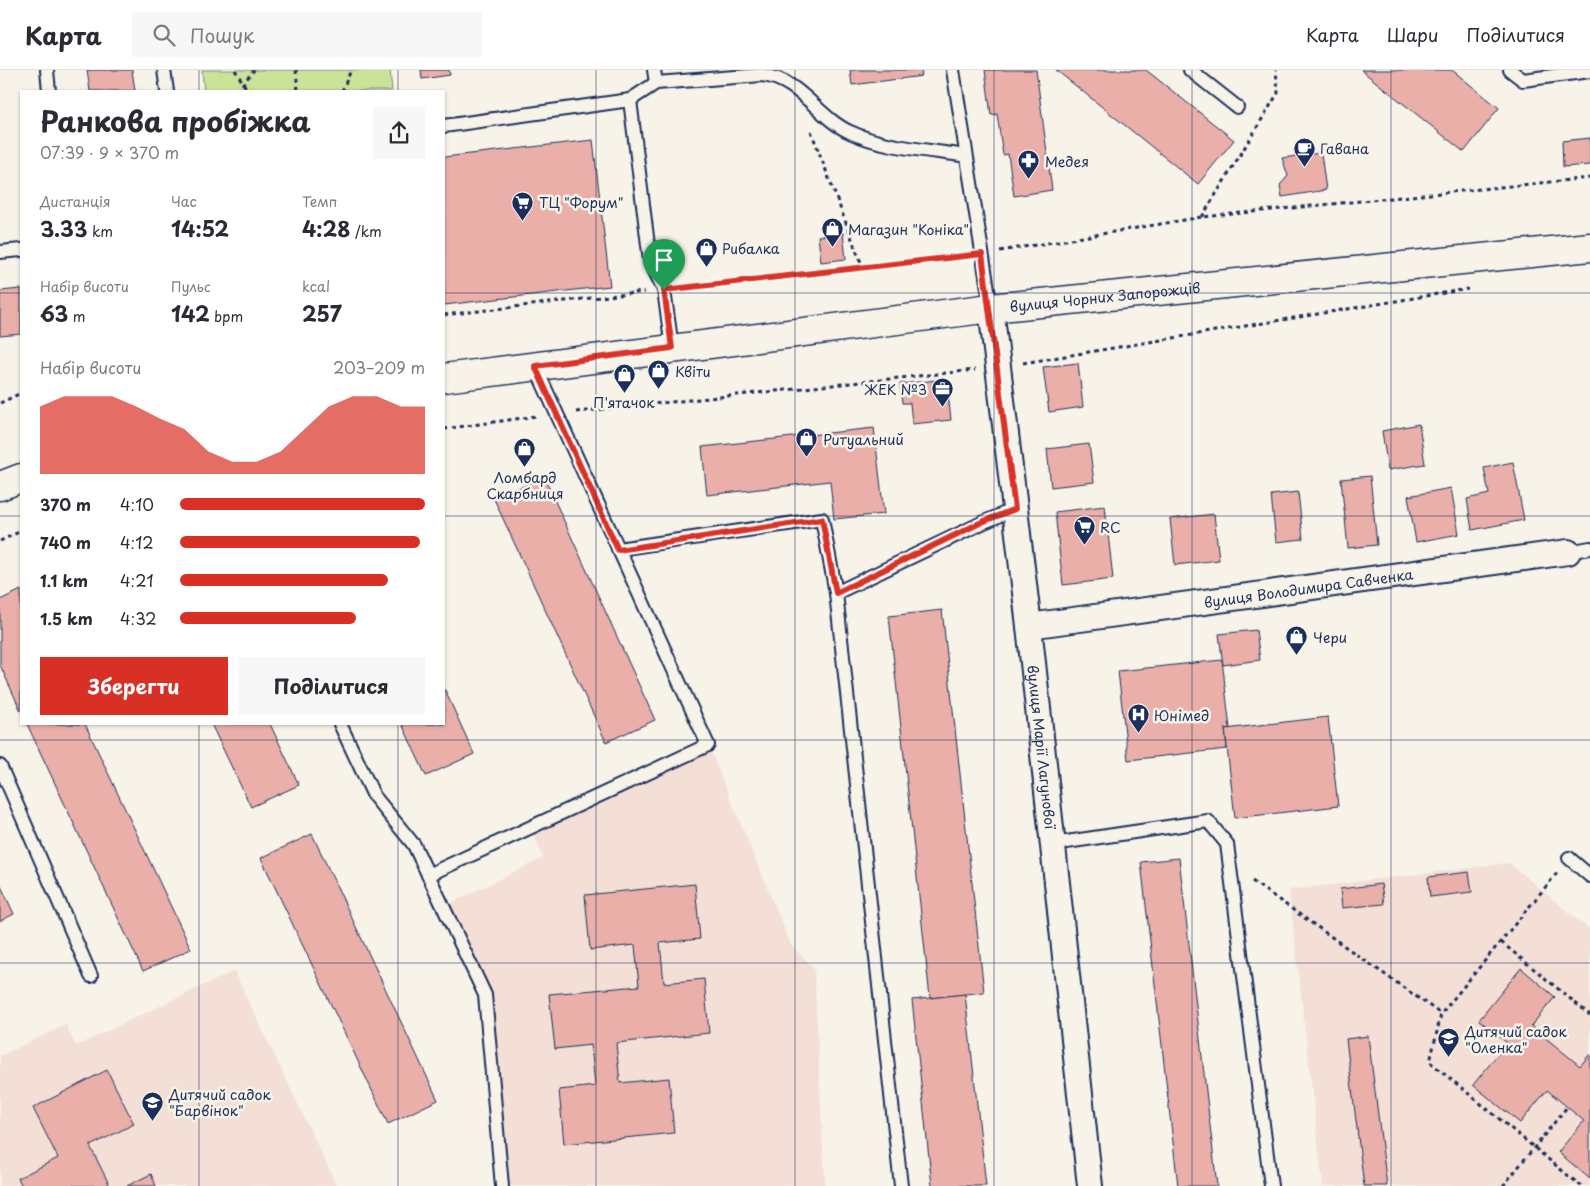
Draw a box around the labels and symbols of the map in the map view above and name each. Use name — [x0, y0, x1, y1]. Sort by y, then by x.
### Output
cafe icon: Гавана — [1292, 136, 1316, 167]
place label: Гавана — [1320, 138, 1369, 159]
pharmacy icon: Медея — [1017, 149, 1041, 180]
place label: Медея — [1045, 151, 1089, 172]
supermarket icon: ТЦ "Форум" — [511, 190, 535, 221]
place label: ТЦ "Форум" — [539, 192, 624, 213]
shop icon: Магазин "Коніка" — [820, 217, 844, 248]
place label: Магазин "Коніка" — [848, 219, 969, 240]
shop icon: Рибалка — [694, 236, 718, 267]
place label: Рибалка — [722, 238, 780, 259]
pin — [643, 239, 685, 290]
street label: вулиця Чорних Запорожців — [1009, 276, 1201, 317]
shop icon: Квіти — [647, 359, 671, 390]
place label: Квіти — [675, 361, 710, 382]
shop icon: П'ятачок — [612, 362, 636, 393]
office icon: ЖЕК №3 — [931, 377, 955, 408]
place label: ЖЕК №3 — [864, 379, 927, 400]
place label: П'ятачок — [593, 392, 655, 413]
shop icon: Ритуальний — [795, 427, 819, 458]
place label: Ритуальний — [823, 429, 904, 450]
shop icon: Ломбард Скарбниця — [513, 437, 537, 468]
place label: Ломбард Скарбниця — [486, 467, 564, 504]
supermarket icon: RC — [1072, 515, 1096, 546]
place label: RC — [1100, 517, 1121, 538]
street label: вулиця Володимира Савченка — [1202, 563, 1415, 612]
shop icon: Чери — [1285, 625, 1309, 656]
place label: Чери — [1313, 627, 1347, 648]
street label: вулиця Марії Лагунової — [1023, 664, 1062, 831]
hospital icon: Юнімед — [1126, 703, 1150, 734]
place label: Юнімед — [1154, 705, 1209, 726]
place label: Дитячий садок "Оленка" — [1464, 1021, 1567, 1058]
school or university icon: Дитячий садок "Оленка" — [1437, 1027, 1461, 1058]
place label: Дитячий садок "Барвінок" — [168, 1084, 271, 1121]
school or university icon: Дитячий садок "Барвінок" — [141, 1090, 165, 1121]

